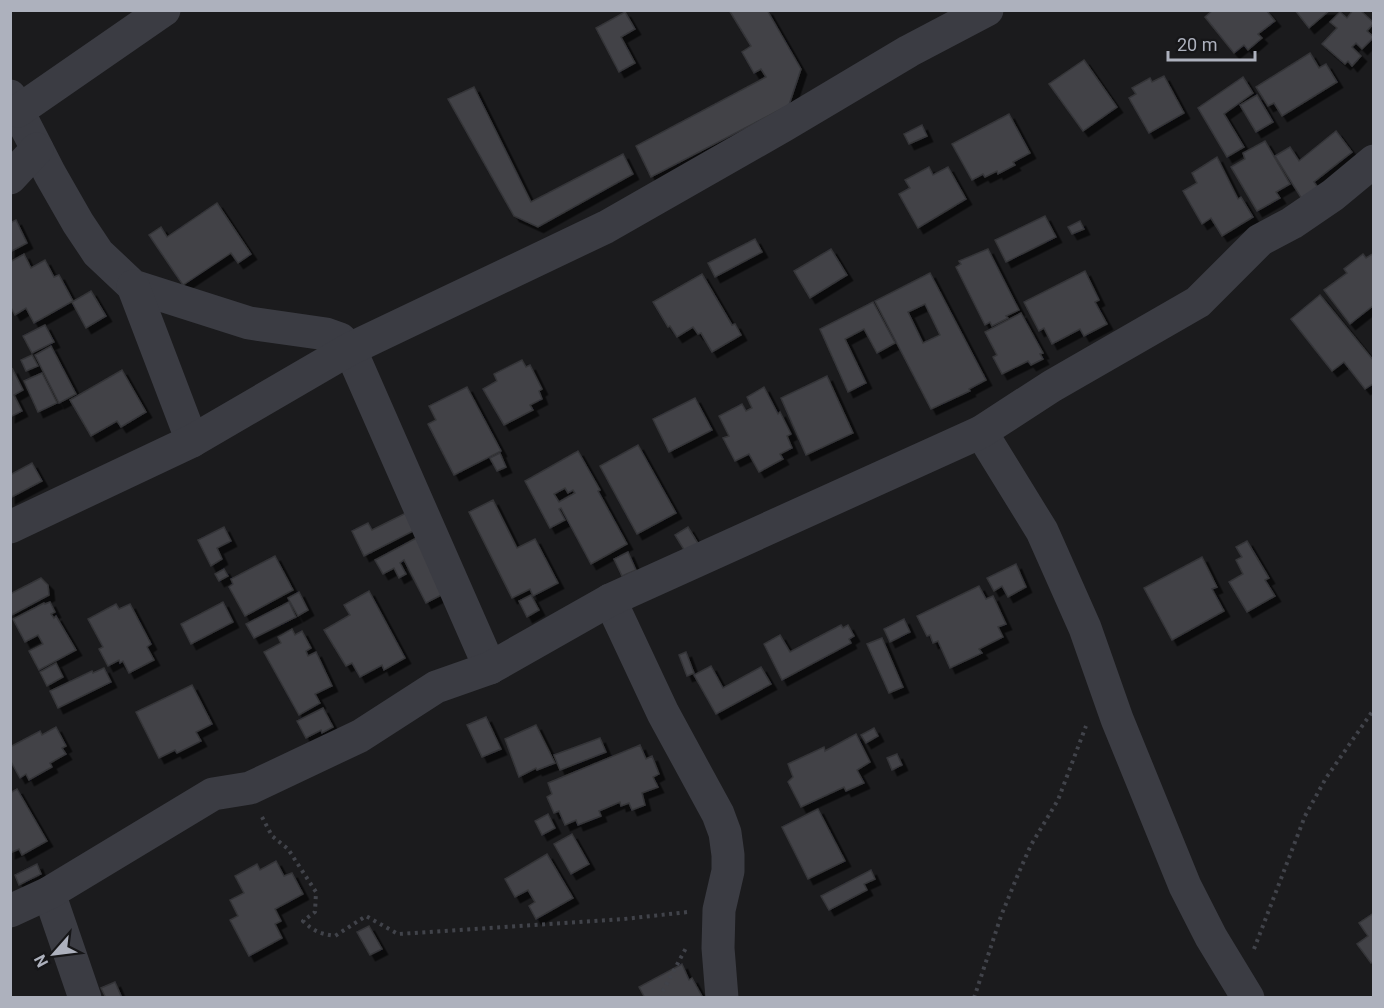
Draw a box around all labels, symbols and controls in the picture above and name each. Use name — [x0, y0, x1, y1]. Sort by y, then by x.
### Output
scale bar — [1168, 24, 1255, 62]
text: 20 m — [1177, 34, 1217, 55]
north arrow — [24, 924, 84, 984]
text: N — [30, 951, 52, 970]

